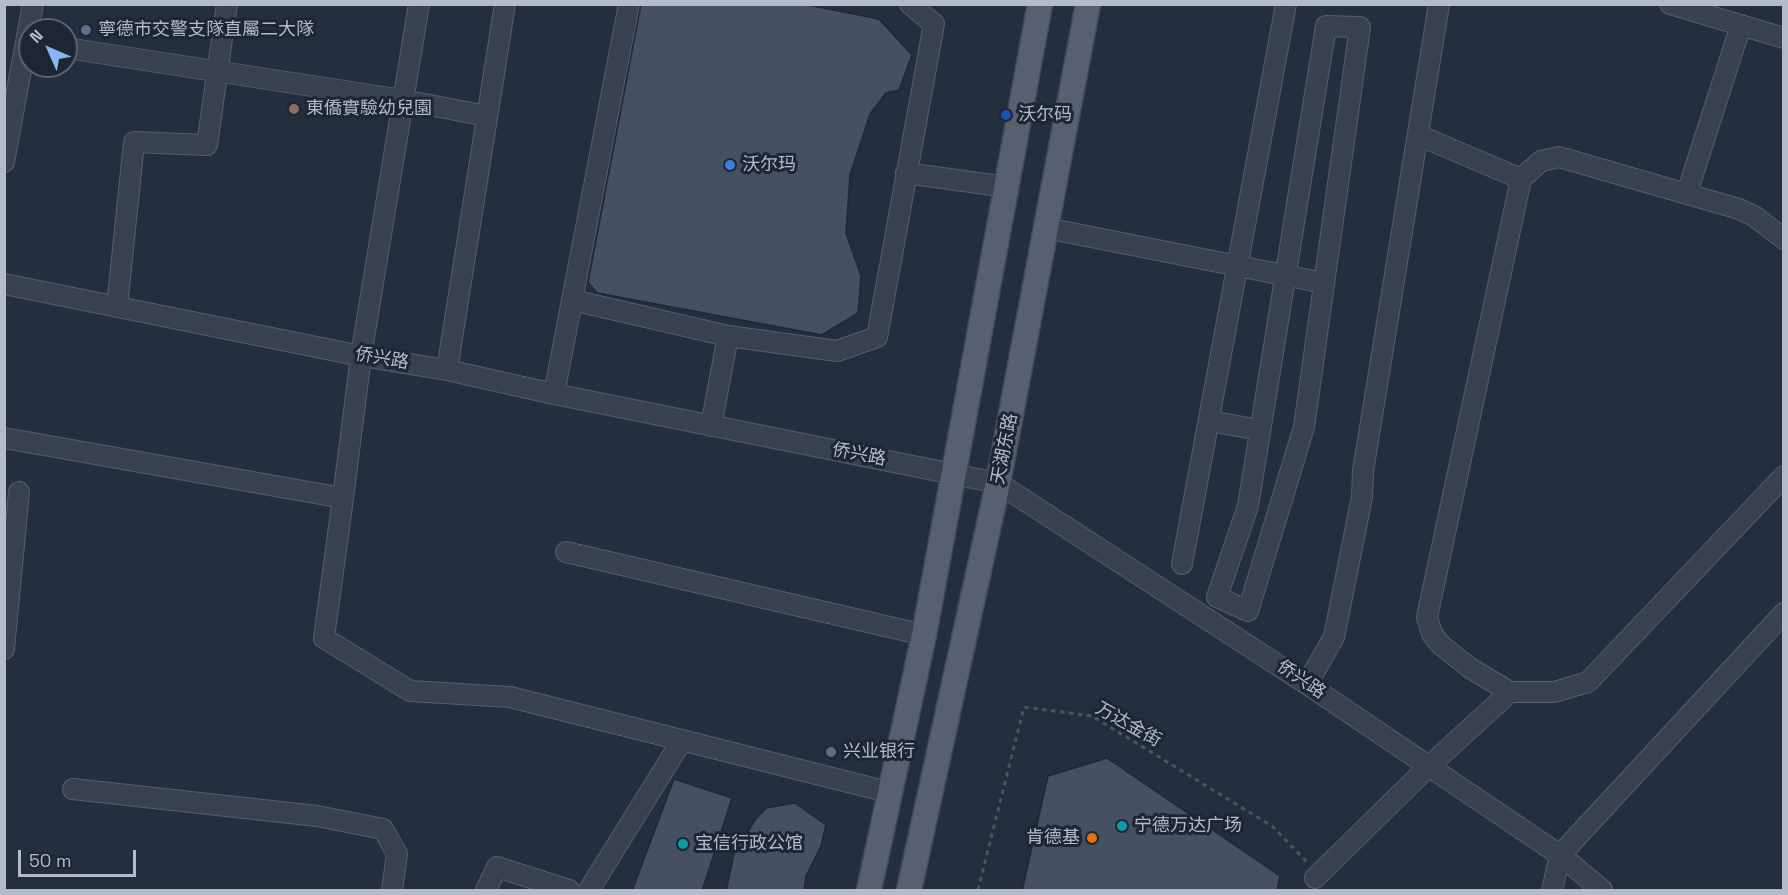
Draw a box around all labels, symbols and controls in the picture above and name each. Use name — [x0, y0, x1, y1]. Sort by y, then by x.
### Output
north arrow — [18, 18, 78, 78]
place label: 寧德市交警支隊直屬二大隊 — [98, 19, 314, 41]
marker: 寧德市交警支隊直屬二大隊 — [79, 23, 93, 37]
text: N — [25, 25, 48, 48]
place label: 東僑實驗幼兒園 — [306, 98, 432, 120]
marker: 東僑實驗幼兒園 — [287, 102, 301, 116]
place label: 沃尔码 — [1018, 104, 1072, 126]
marker: 沃尔码 — [999, 108, 1013, 122]
place label: 沃尔玛 — [742, 154, 796, 176]
marker: 沃尔玛 — [723, 158, 737, 172]
street label: 侨兴路 — [354, 344, 410, 374]
street label: 天湖东路 — [988, 412, 1022, 486]
street label: 侨兴路 — [830, 439, 888, 471]
street label: 侨兴路 — [1273, 656, 1329, 704]
street label: 万达金街 — [1091, 698, 1165, 752]
place label: 兴业银行 — [843, 741, 915, 763]
marker: 兴业银行 — [824, 745, 838, 759]
place label: 宁德万达广场 — [1134, 815, 1242, 837]
marker: 宁德万达广场 — [1115, 819, 1129, 833]
place label: 肯德基 — [1026, 827, 1080, 849]
marker: 肯德基 — [1085, 831, 1099, 845]
place label: 宝信行政公馆 — [695, 833, 803, 855]
marker: 宝信行政公馆 — [676, 837, 690, 851]
scale bar — [21, 838, 140, 876]
text: 50 m — [29, 849, 71, 872]

